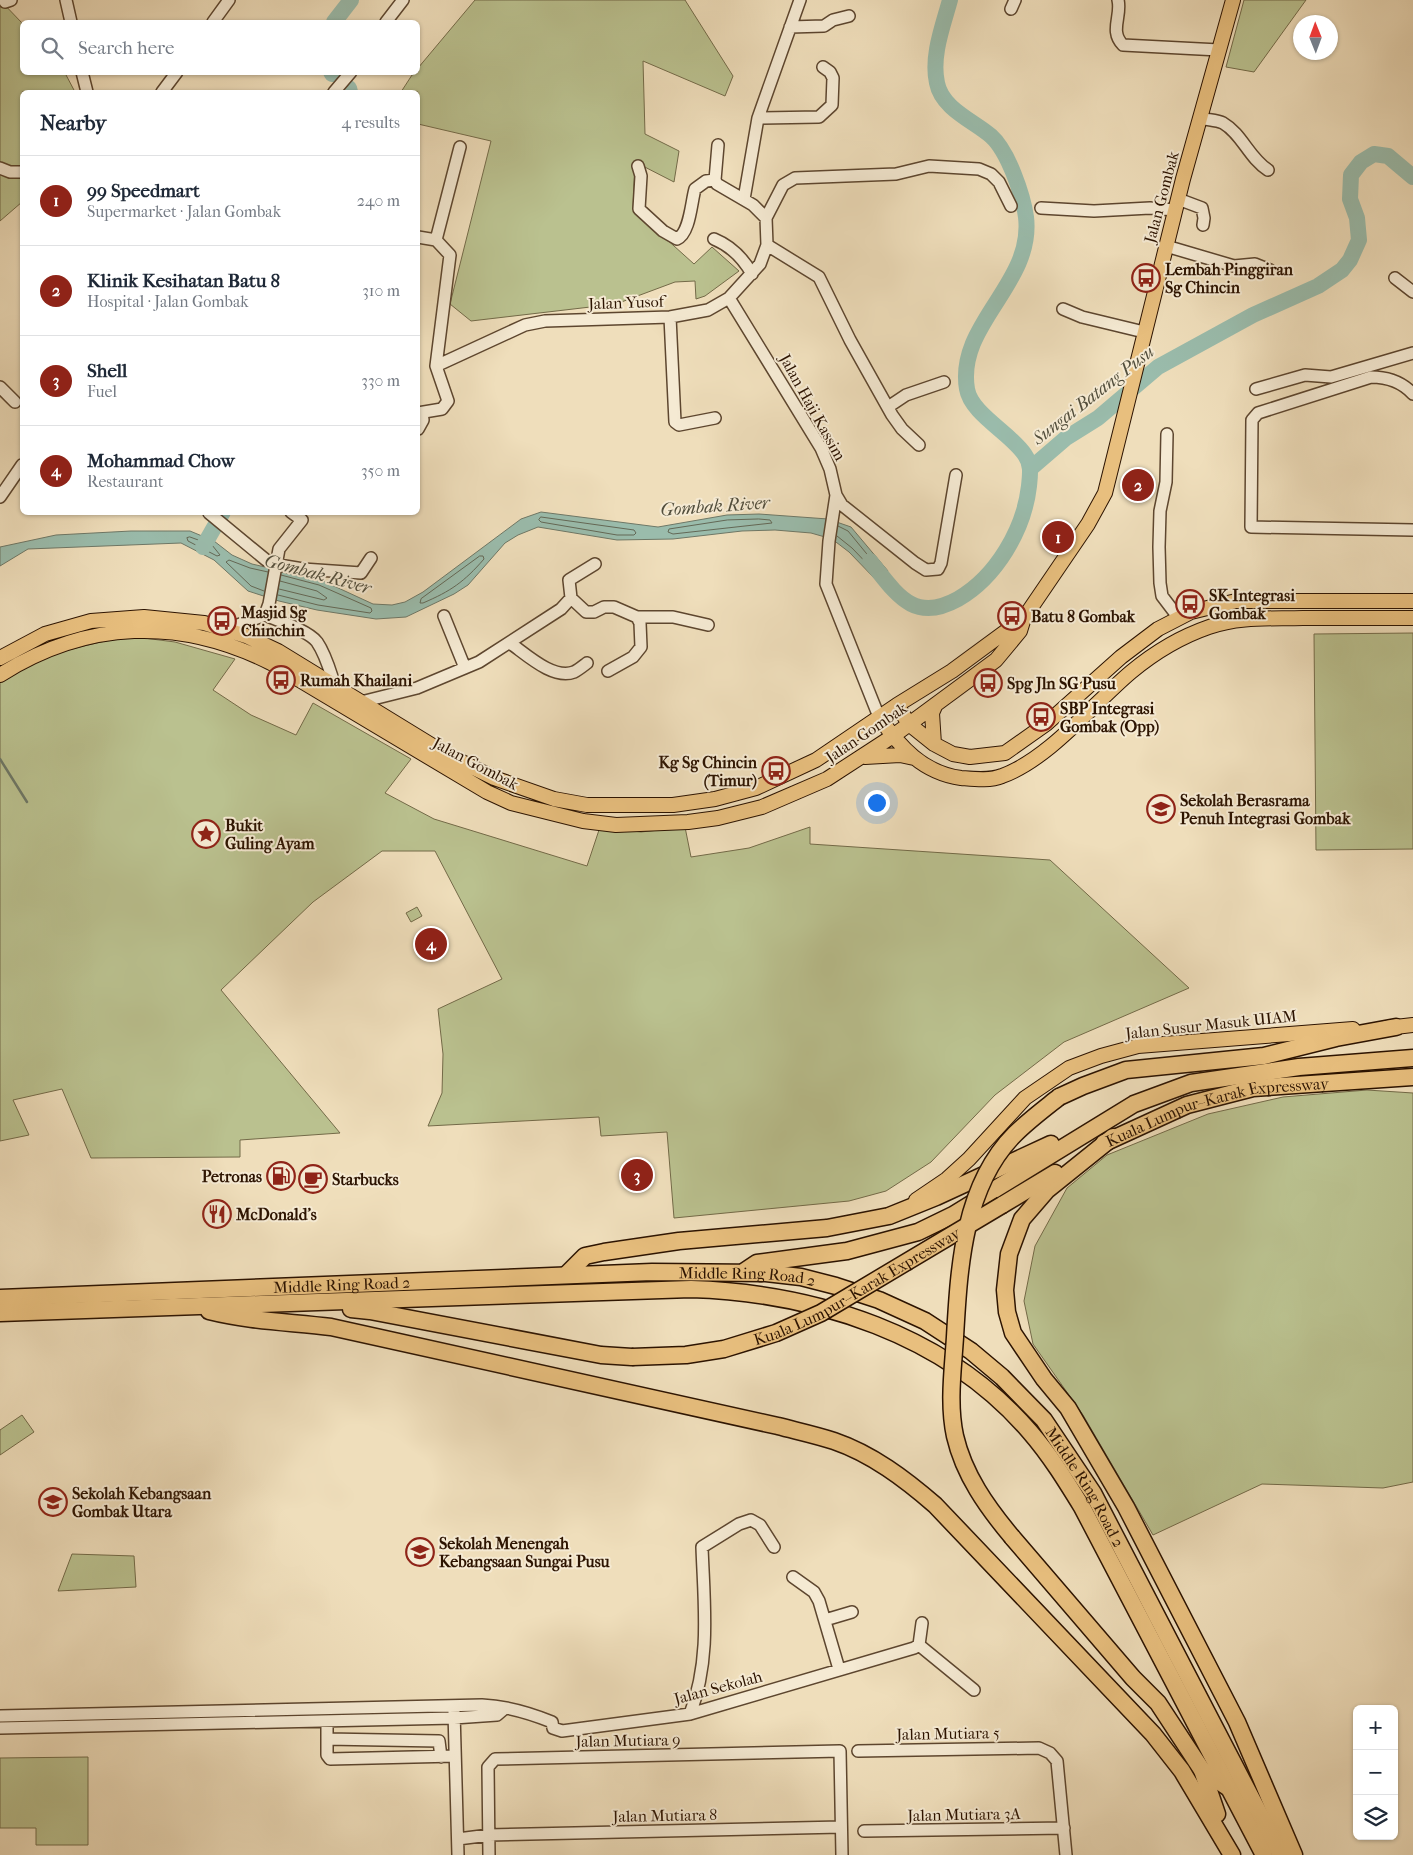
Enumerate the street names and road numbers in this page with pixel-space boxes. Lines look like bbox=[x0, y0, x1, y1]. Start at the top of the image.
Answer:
street label: Jalan Gombak bbox=[1140, 148, 1183, 247]
street label: Jalan Yusof bbox=[586, 292, 668, 313]
street label: Jalan Haji Kassim bbox=[774, 349, 850, 464]
street label: Jalan Gombak bbox=[820, 698, 911, 768]
street label: Jalan Gombak bbox=[428, 732, 522, 794]
street label: Jalan Susur Masuk UIAM bbox=[1122, 1006, 1298, 1043]
street label: Kuala Lumpur–Karak Expressway bbox=[1103, 1074, 1330, 1151]
street label: Kuala Lumpur–Karak Expressway bbox=[751, 1223, 964, 1349]
street label: Middle Ring Road 2 bbox=[679, 1263, 818, 1290]
street label: Middle Ring Road 2 bbox=[273, 1273, 411, 1297]
street label: Middle Ring Road 2 bbox=[1041, 1423, 1128, 1550]
street label: Jalan Sekolah bbox=[670, 1667, 764, 1709]
street label: Jalan Mutiara 5 bbox=[894, 1723, 1000, 1744]
street label: Jalan Mutiara 9 bbox=[573, 1730, 681, 1751]
street label: Jalan Mutiara 3A bbox=[905, 1804, 1022, 1825]
street label: Jalan Mutiara 8 bbox=[611, 1805, 717, 1826]

